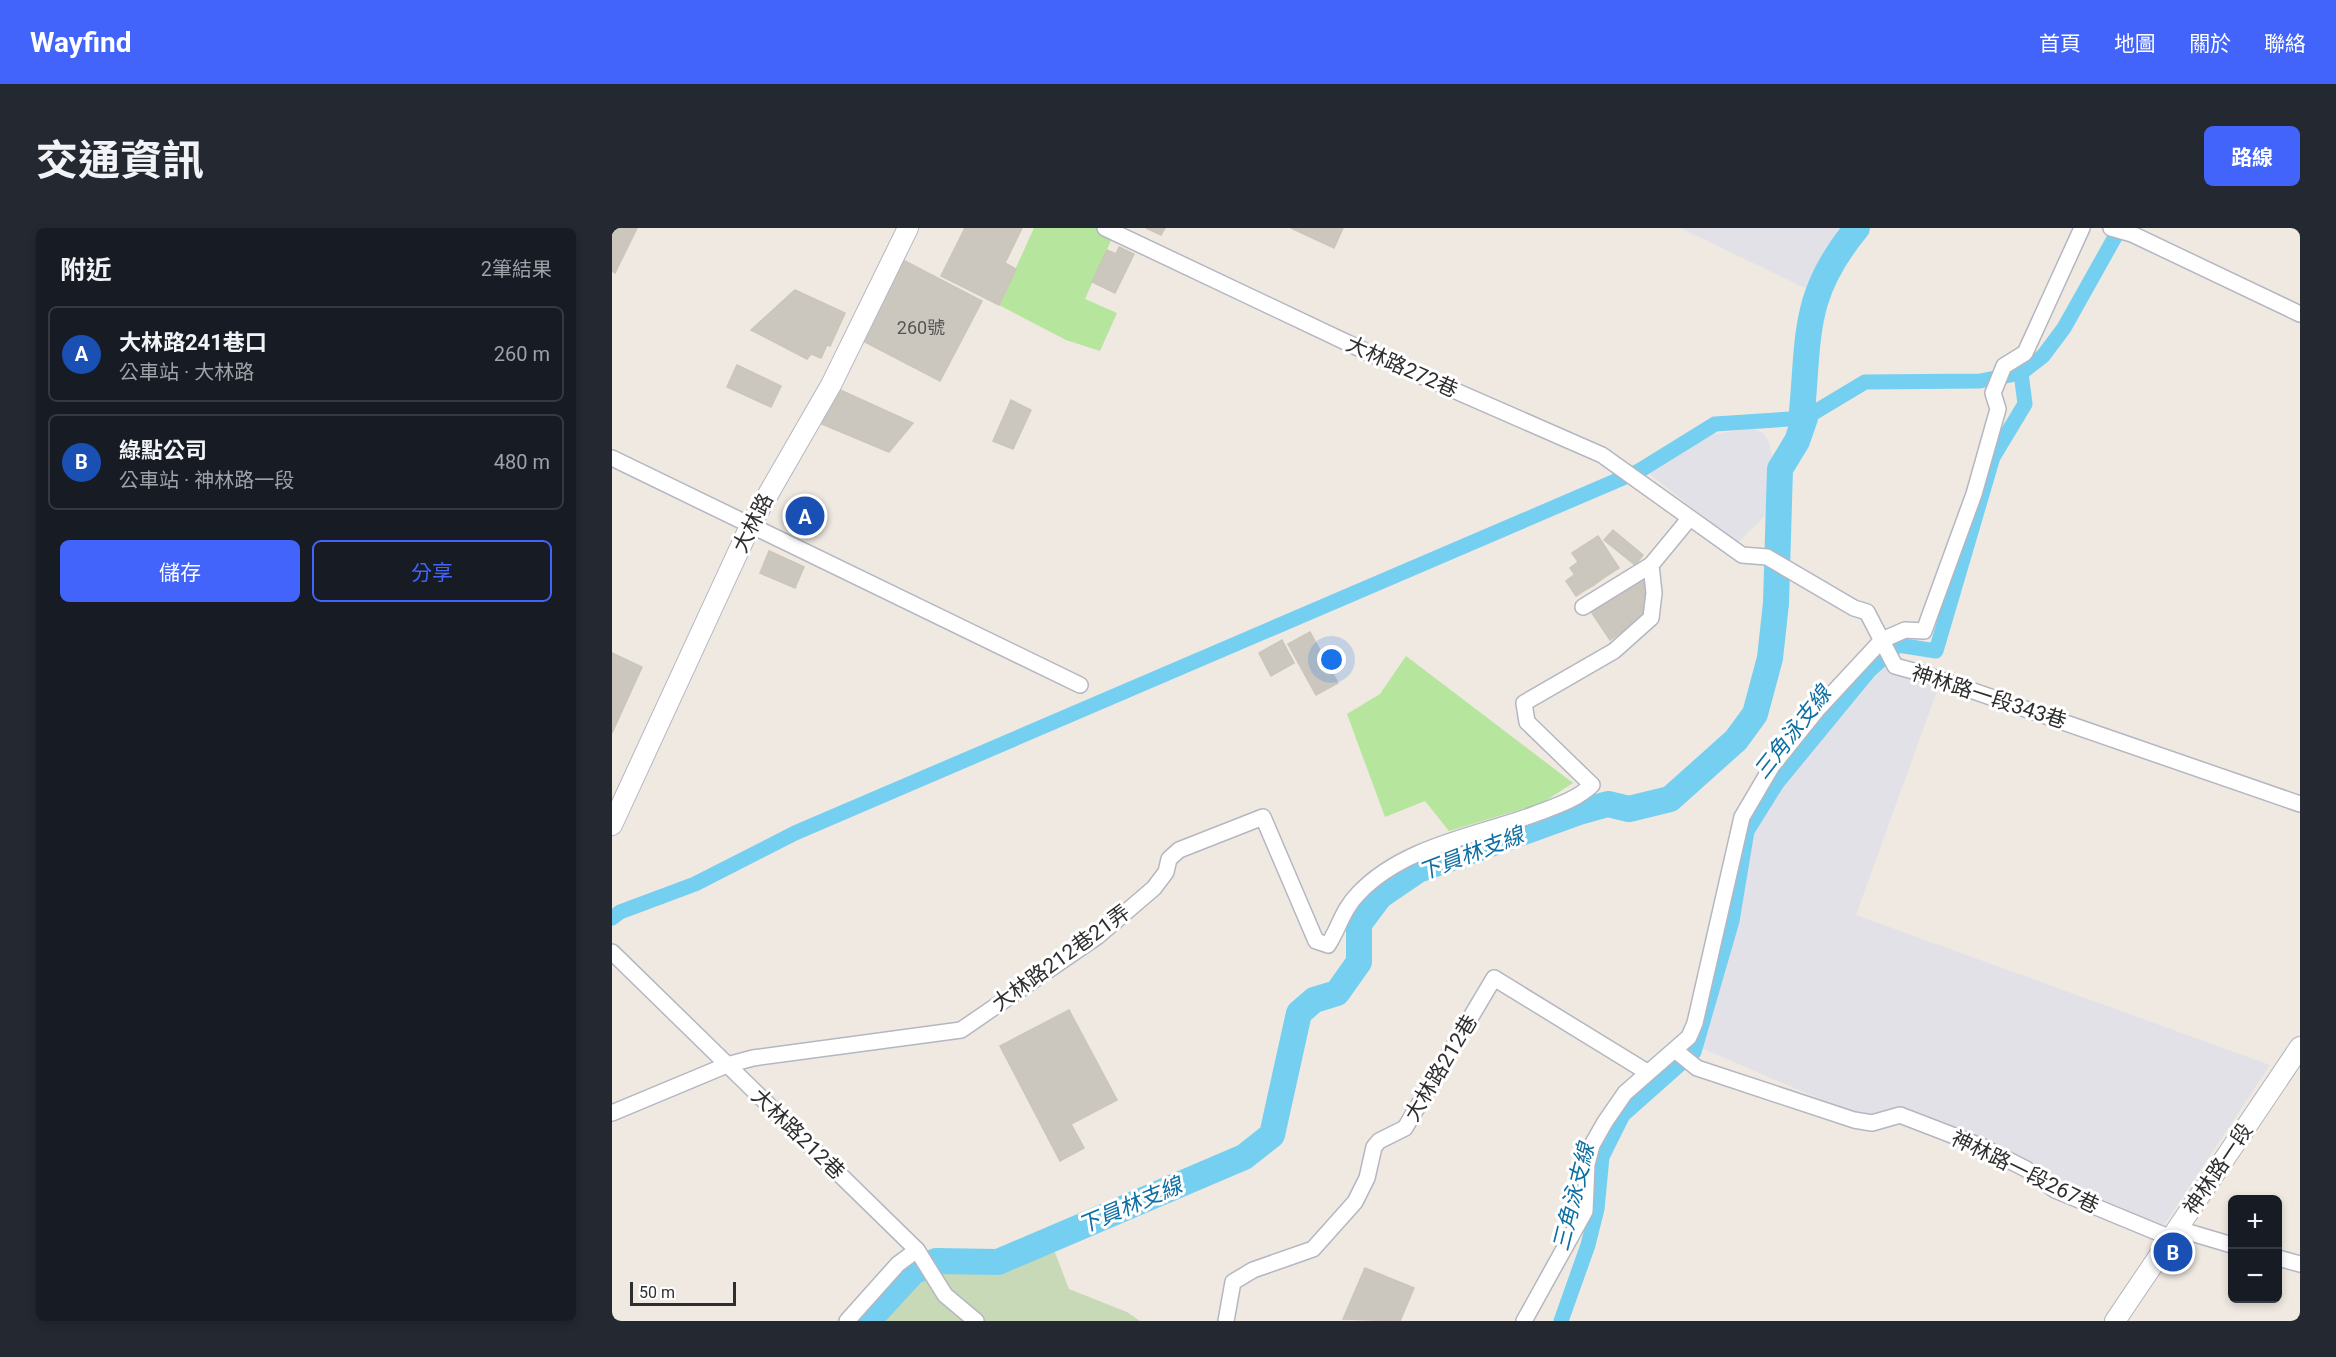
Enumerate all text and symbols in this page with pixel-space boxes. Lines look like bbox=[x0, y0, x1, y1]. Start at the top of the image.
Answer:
text: Wayfind bbox=[30, 26, 131, 59]
text: 首頁 bbox=[2039, 32, 2081, 56]
text: 地圖 bbox=[2114, 32, 2156, 56]
text: 關於 bbox=[2189, 32, 2231, 56]
text: 聯絡 bbox=[2264, 32, 2306, 56]
button: 路線 bbox=[2204, 126, 2300, 186]
text: 交通資訊 bbox=[36, 136, 204, 185]
text: 附近 bbox=[60, 255, 112, 285]
text: 2筆結果 bbox=[481, 257, 552, 281]
house number: 260號 bbox=[897, 317, 945, 338]
text: 大林路241巷口 bbox=[119, 330, 267, 355]
street label: 大林路272巷 bbox=[1343, 332, 1461, 402]
text: A bbox=[75, 342, 88, 366]
text: 260 m bbox=[494, 342, 550, 366]
text: 公車站 · 大林路 bbox=[119, 360, 254, 384]
text: 綠點公司 bbox=[119, 438, 207, 463]
text: B bbox=[75, 450, 88, 474]
text: 480 m bbox=[494, 450, 550, 474]
text: 公車站 · 神林路一段 bbox=[119, 468, 294, 492]
street label: 大林路 bbox=[728, 489, 778, 557]
pin: A bbox=[786, 494, 824, 538]
button: 儲存 bbox=[60, 540, 300, 602]
button: 分享 bbox=[312, 540, 552, 602]
your location bbox=[1317, 645, 1346, 674]
street label: 神林路一段343巷 bbox=[1909, 661, 2069, 733]
water label: 三角泳支線 bbox=[1749, 679, 1838, 783]
water label: 下員林支線 bbox=[1415, 821, 1530, 885]
street label: 大林路212巷21弄 bbox=[988, 900, 1134, 1016]
street label: 大林路212巷 bbox=[1400, 1011, 1482, 1125]
street label: 大林路212巷 bbox=[747, 1084, 849, 1184]
street label: 神林路一段 bbox=[2179, 1119, 2257, 1219]
street label: 神林路一段267巷 bbox=[1947, 1126, 2103, 1218]
water label: 三角泳支線 bbox=[1548, 1138, 1600, 1254]
water label: 下員林支線 bbox=[1075, 1171, 1188, 1238]
map controls bbox=[2228, 1195, 2282, 1303]
button: + bbox=[2228, 1195, 2282, 1249]
pin: B bbox=[2154, 1230, 2192, 1274]
button: − bbox=[2228, 1249, 2282, 1303]
scale bar bbox=[630, 1279, 736, 1306]
text: 50 m bbox=[639, 1283, 675, 1302]

